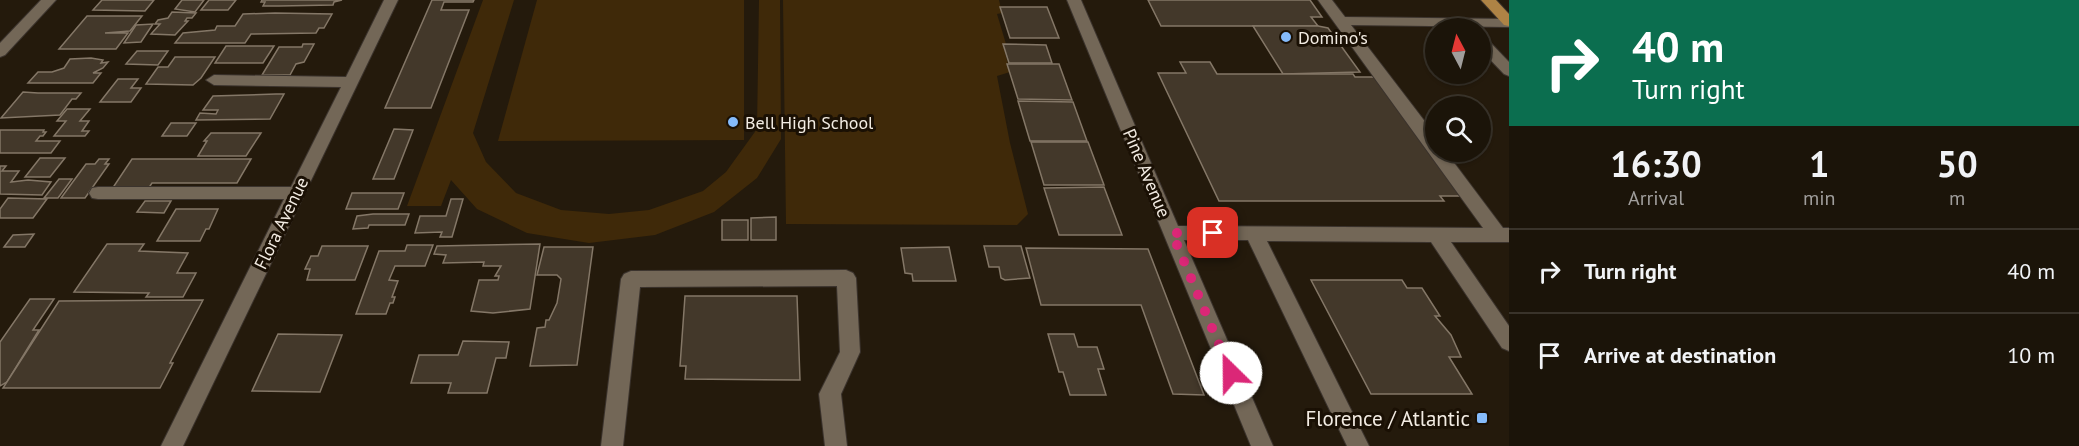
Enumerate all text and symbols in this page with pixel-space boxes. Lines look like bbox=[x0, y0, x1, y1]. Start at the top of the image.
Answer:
north arrow bbox=[1425, 18, 1491, 84]
map controls bbox=[1425, 18, 1491, 162]
text: 40 m bbox=[1632, 19, 1724, 74]
icon: right bbox=[1533, 24, 1611, 102]
place label: Domino's bbox=[1298, 26, 1368, 49]
marker: Domino's bbox=[1279, 30, 1293, 44]
text: Turn right bbox=[1632, 72, 1745, 106]
button: search bbox=[1425, 96, 1491, 162]
place label: Bell High School bbox=[745, 111, 874, 134]
marker: Bell High School bbox=[726, 115, 740, 129]
street label: Pine Avenue bbox=[1118, 125, 1176, 221]
text: 16:30 bbox=[1610, 140, 1702, 187]
text: 1 bbox=[1809, 140, 1829, 187]
text: 50 bbox=[1937, 140, 1978, 187]
street label: Flora Avenue bbox=[249, 173, 313, 273]
text: Arrival bbox=[1628, 185, 1684, 211]
text: min bbox=[1803, 185, 1836, 211]
text: m bbox=[1949, 185, 1965, 211]
pin bbox=[1187, 207, 1238, 258]
icon: arrive bbox=[1196, 216, 1229, 249]
icon: right bbox=[1533, 255, 1566, 288]
text: Turn right bbox=[1584, 257, 1676, 285]
text: 40 m bbox=[2007, 257, 2055, 285]
icon: arrive bbox=[1533, 339, 1566, 372]
position arrow bbox=[1199, 341, 1263, 405]
text: Arrive at destination bbox=[1584, 341, 1776, 369]
text: 10 m bbox=[2007, 341, 2055, 369]
place label: Florence / Atlantic bbox=[1305, 405, 1470, 432]
marker: Florence / Atlantic bbox=[1475, 411, 1489, 425]

